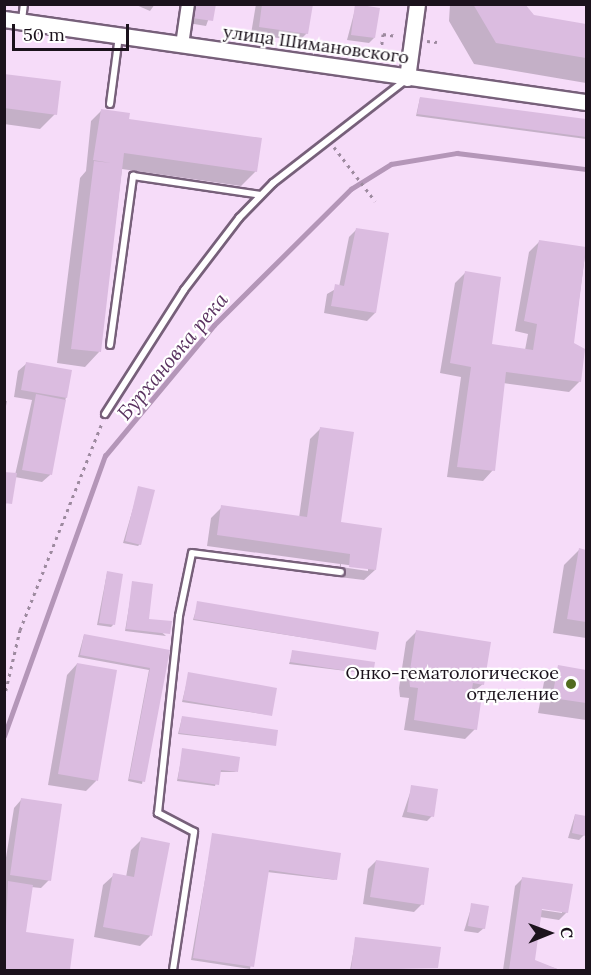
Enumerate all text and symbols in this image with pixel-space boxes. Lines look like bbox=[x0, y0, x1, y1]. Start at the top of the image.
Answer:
scale bar bbox=[15, 12, 132, 50]
street label: улица Шимановского bbox=[222, 21, 410, 69]
text: 50 m bbox=[23, 23, 65, 46]
water label: Бурхановка река bbox=[112, 288, 232, 424]
place label: Онко-гематологическое отделение bbox=[346, 663, 559, 706]
marker: Онко-гематологическое отделение bbox=[564, 677, 578, 691]
north arrow bbox=[519, 903, 579, 963]
text: С bbox=[557, 927, 577, 938]

